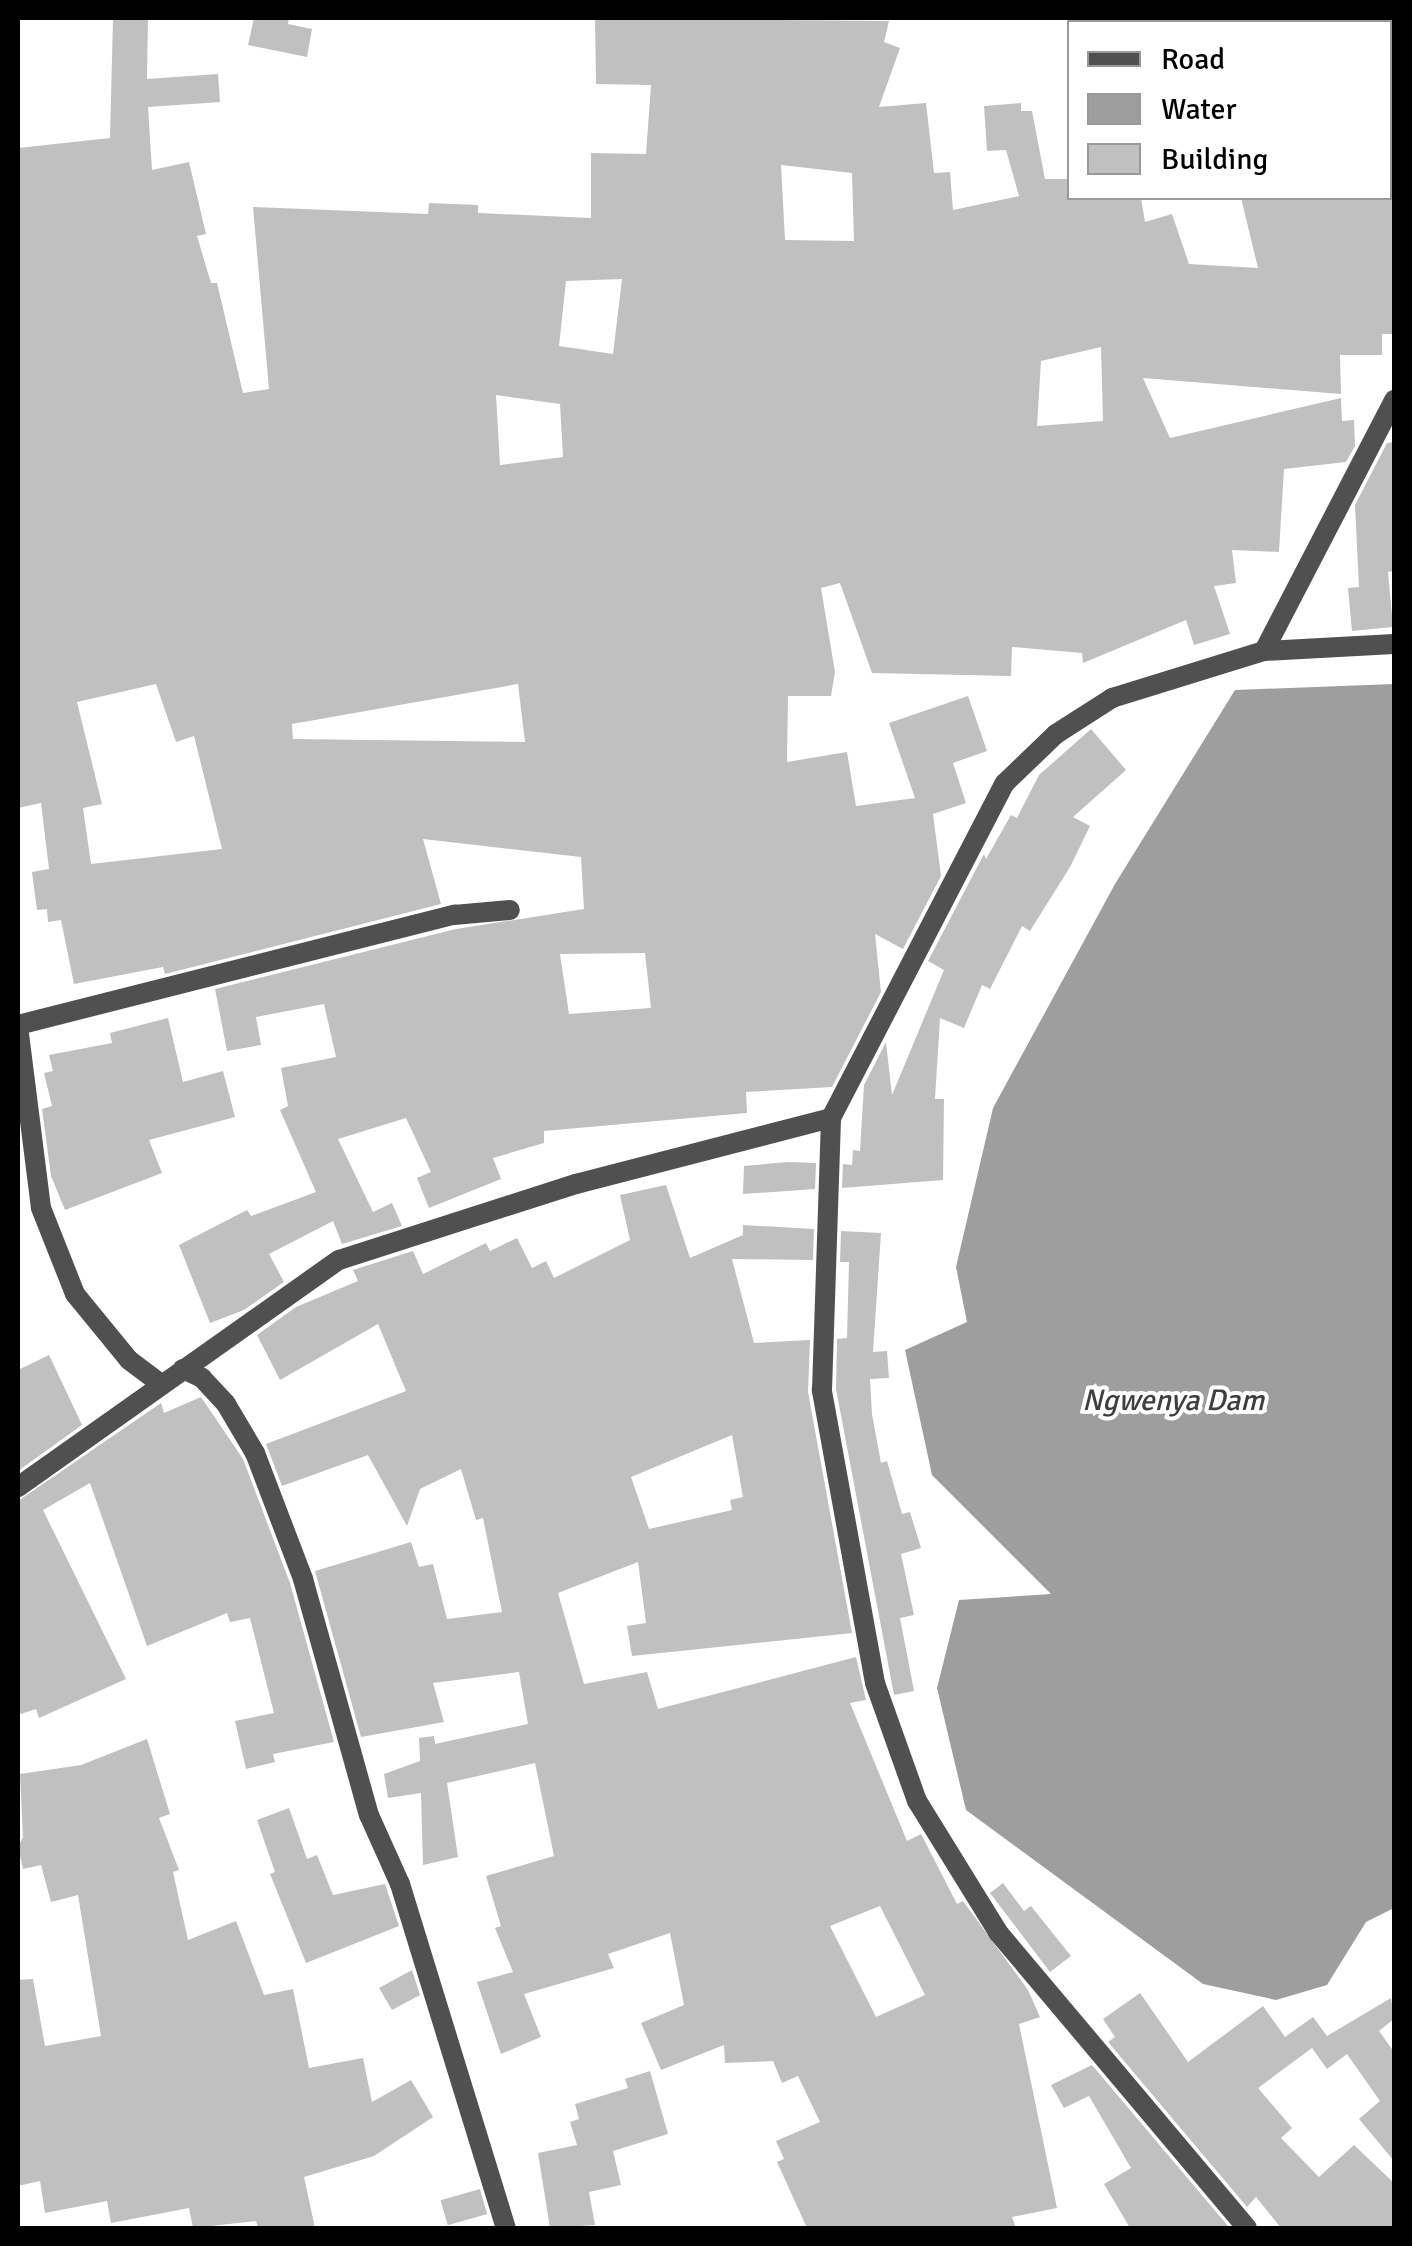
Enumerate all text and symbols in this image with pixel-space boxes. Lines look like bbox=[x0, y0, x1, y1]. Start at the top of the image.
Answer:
legend bbox=[1067, 20, 1392, 200]
text: Road bbox=[1161, 41, 1225, 78]
text: Water bbox=[1161, 91, 1237, 128]
text: Building bbox=[1161, 141, 1268, 178]
water label: Ngwenya Dam bbox=[1082, 1383, 1264, 1419]

